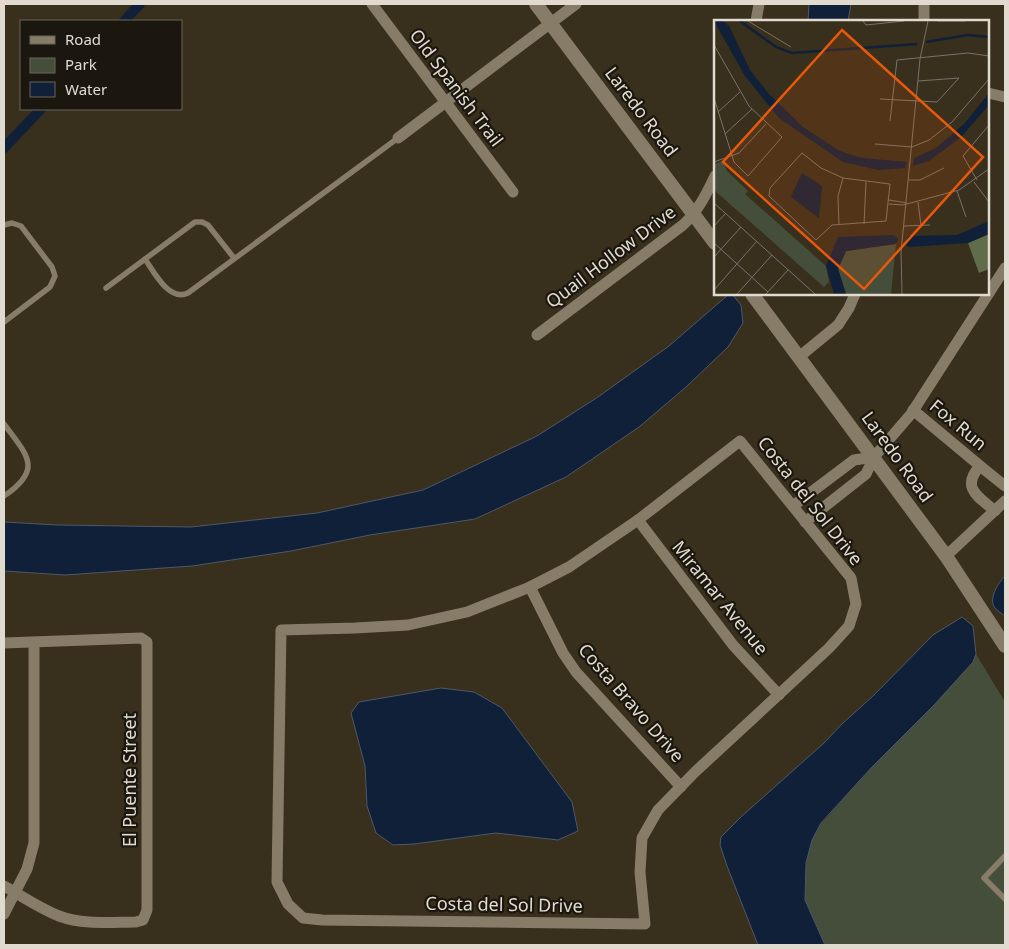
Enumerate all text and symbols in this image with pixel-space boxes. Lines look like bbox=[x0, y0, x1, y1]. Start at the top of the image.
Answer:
legend bbox=[20, 20, 182, 110]
inset map bbox=[714, 20, 989, 295]
street label: Old Spanish Trail bbox=[405, 24, 509, 151]
text: Road bbox=[65, 29, 101, 49]
text: Park bbox=[65, 54, 97, 74]
street label: Laredo Road bbox=[600, 62, 683, 161]
text: Water bbox=[65, 79, 107, 99]
street label: Quail Hollow Drive bbox=[541, 199, 680, 313]
street label: Fox Run bbox=[925, 393, 992, 455]
street label: Laredo Road bbox=[857, 406, 939, 507]
street label: Costa del Sol Drive bbox=[753, 431, 869, 570]
street label: Miramar Avenue bbox=[667, 535, 774, 659]
street label: Costa Bravo Drive bbox=[573, 638, 690, 767]
street label: El Puente Street bbox=[117, 712, 141, 847]
street label: Costa del Sol Drive bbox=[425, 891, 583, 917]

